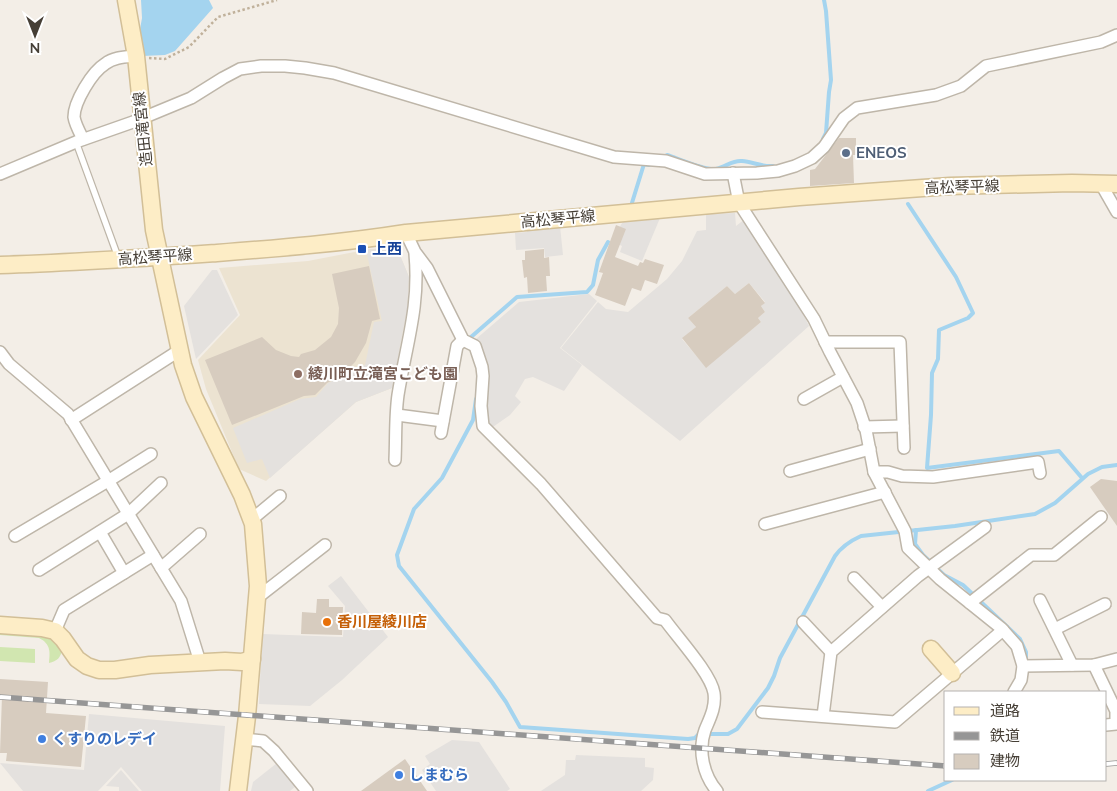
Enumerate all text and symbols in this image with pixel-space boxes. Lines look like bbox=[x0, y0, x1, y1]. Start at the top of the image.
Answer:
north arrow bbox=[10, 10, 60, 60]
text: N bbox=[30, 39, 40, 57]
street label: 造田滝宮線 bbox=[129, 91, 156, 167]
place label: ENEOS bbox=[856, 143, 907, 162]
marker: ENEOS bbox=[840, 147, 852, 159]
street label: 高松琴平線 bbox=[924, 176, 1000, 197]
street label: 高松琴平線 bbox=[520, 206, 596, 231]
place label: 上西 bbox=[372, 239, 402, 258]
marker: 上西 bbox=[356, 243, 368, 255]
street label: 高松琴平線 bbox=[117, 244, 193, 269]
place label: 綾川町立滝宮こども園 bbox=[308, 364, 458, 383]
marker: 綾川町立滝宮こども園 bbox=[292, 368, 304, 380]
place label: 香川屋綾川店 bbox=[337, 612, 427, 631]
marker: 香川屋綾川店 bbox=[321, 616, 333, 628]
legend bbox=[944, 691, 1107, 781]
text: 道路 bbox=[990, 701, 1020, 720]
text: 鉄道 bbox=[990, 726, 1020, 745]
place label: くすりのレデイ bbox=[52, 729, 157, 748]
marker: くすりのレデイ bbox=[36, 733, 48, 745]
text: 建物 bbox=[990, 751, 1020, 770]
place label: しまむら bbox=[409, 765, 469, 784]
marker: しまむら bbox=[393, 769, 405, 781]

